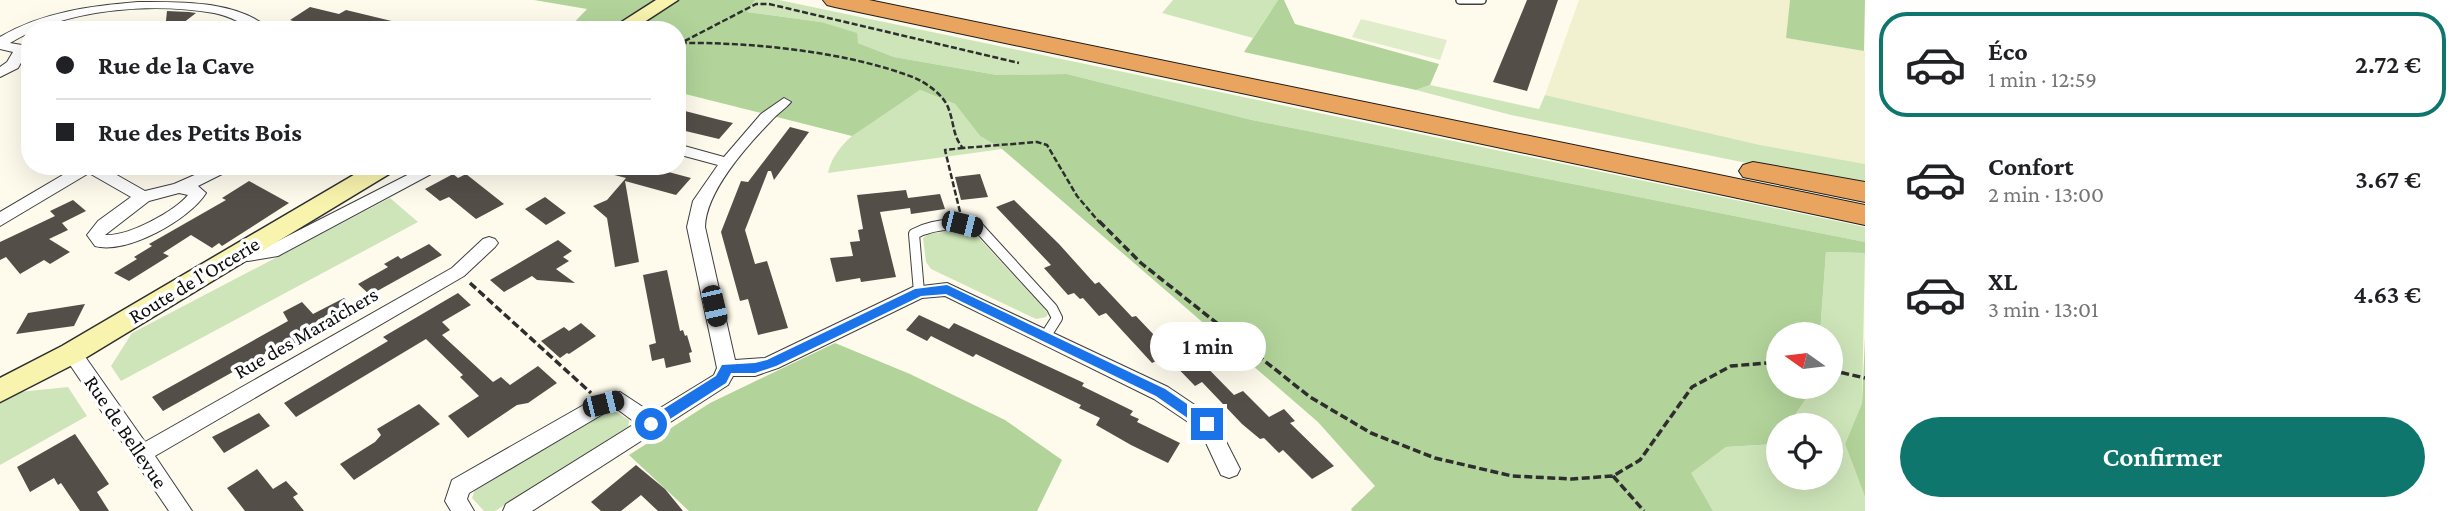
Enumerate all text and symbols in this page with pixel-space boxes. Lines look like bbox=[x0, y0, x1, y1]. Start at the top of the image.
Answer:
icon: car bbox=[1904, 33, 1967, 96]
text: Éco bbox=[1988, 37, 2028, 66]
text: 2.72 € bbox=[2355, 50, 2421, 79]
text: Rue de la Cave bbox=[98, 51, 254, 80]
text: 1 min · 12:59 bbox=[1988, 66, 2097, 92]
text: Rue des Petits Bois bbox=[98, 118, 302, 147]
icon: car bbox=[1904, 148, 1967, 211]
text: Confort bbox=[1988, 152, 2074, 181]
text: 3.67 € bbox=[2355, 165, 2421, 194]
text: 2 min · 13:00 bbox=[1988, 181, 2104, 207]
car bbox=[940, 209, 985, 239]
street label: Route de l'Orcerie bbox=[124, 231, 264, 329]
icon: car bbox=[1904, 263, 1967, 326]
text: XL bbox=[1988, 267, 2017, 296]
text: 4.63 € bbox=[2353, 280, 2421, 309]
street label: Rue des Maraîchers bbox=[230, 282, 382, 384]
car bbox=[700, 283, 729, 329]
text: 3 min · 13:01 bbox=[1988, 296, 2099, 322]
callout: 1 min bbox=[1149, 322, 1265, 372]
north arrow bbox=[1766, 322, 1843, 399]
map controls bbox=[1766, 322, 1843, 490]
text: 1 min bbox=[1182, 333, 1234, 359]
street label: Rue de Bellevue bbox=[79, 371, 173, 493]
car bbox=[581, 389, 626, 419]
route start bbox=[635, 408, 667, 440]
route end bbox=[1191, 408, 1223, 440]
button: locate bbox=[1766, 413, 1843, 490]
button: Confirmer bbox=[1900, 417, 2425, 497]

